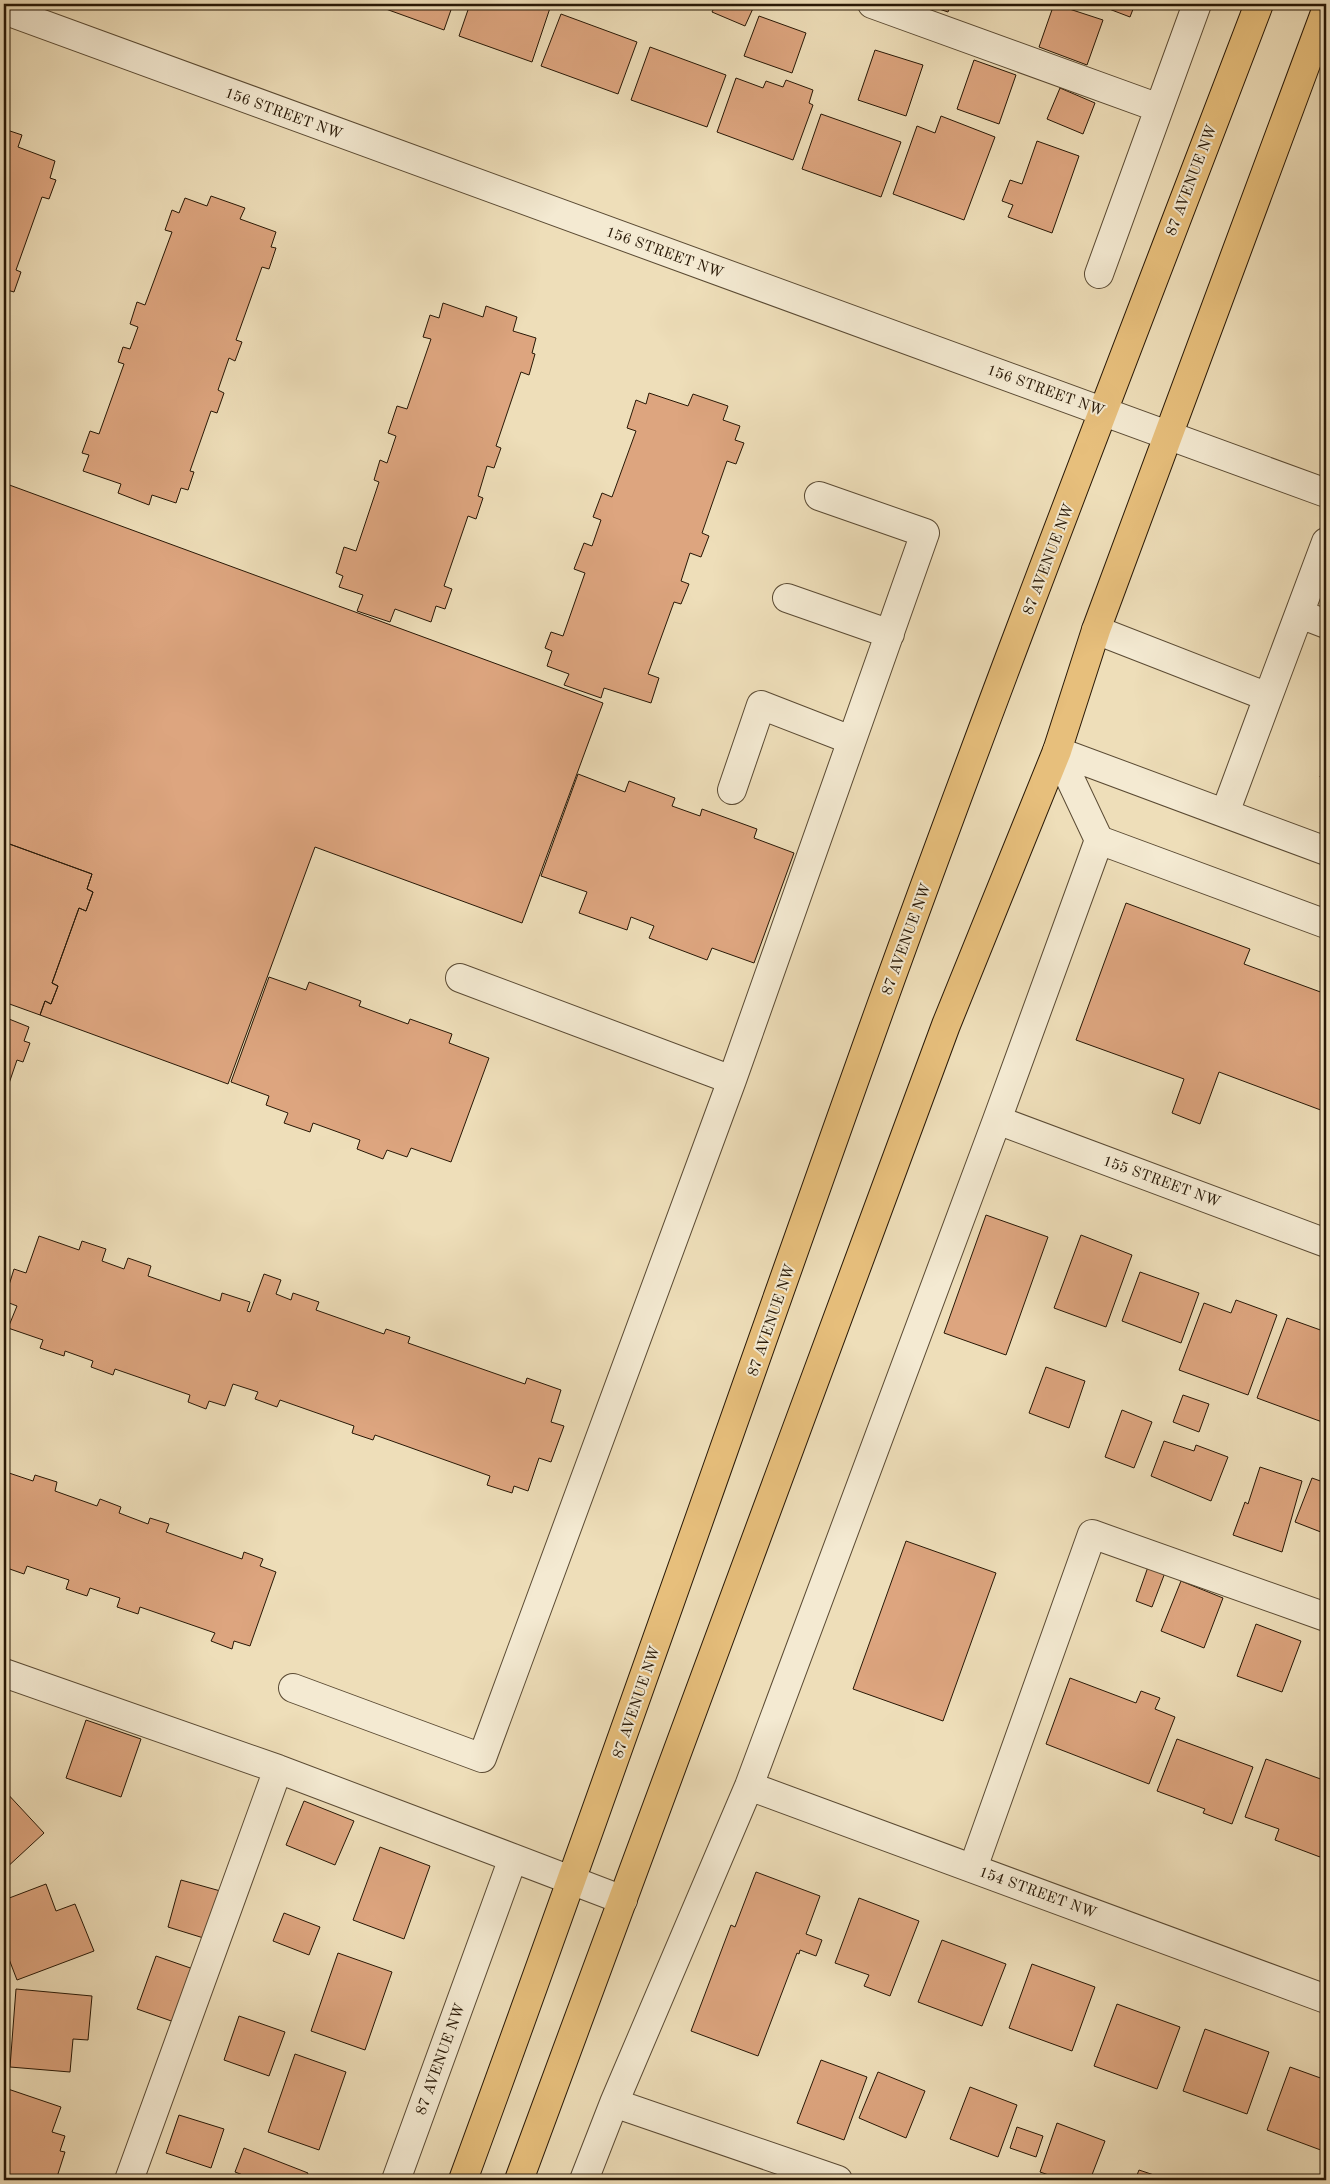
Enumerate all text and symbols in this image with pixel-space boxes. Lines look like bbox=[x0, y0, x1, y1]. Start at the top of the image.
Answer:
street label: 156 STREET NW bbox=[223, 86, 344, 143]
street label: 87 AVENUE NW bbox=[1164, 123, 1221, 238]
street label: 156 STREET NW bbox=[604, 225, 725, 282]
street label: 156 STREET NW bbox=[985, 363, 1106, 420]
street label: 87 AVENUE NW bbox=[1021, 502, 1078, 617]
street label: 87 AVENUE NW bbox=[880, 882, 935, 997]
street label: 155 STREET NW bbox=[1101, 1154, 1222, 1211]
street label: 87 AVENUE NW bbox=[746, 1262, 799, 1379]
street label: 87 AVENUE NW bbox=[611, 1644, 664, 1761]
street label: 154 STREET NW bbox=[977, 1865, 1098, 1922]
street label: 87 AVENUE NW bbox=[414, 2002, 469, 2117]

